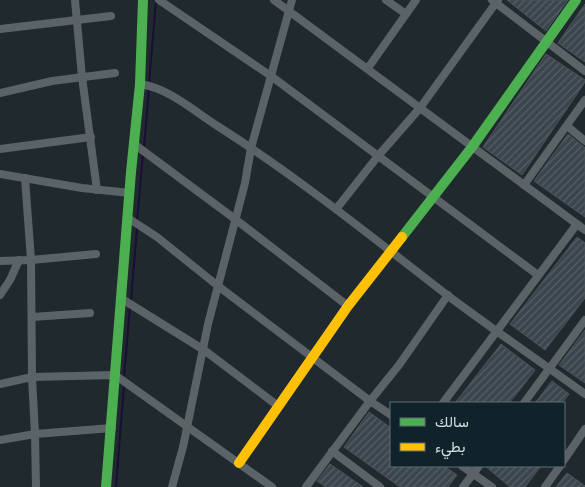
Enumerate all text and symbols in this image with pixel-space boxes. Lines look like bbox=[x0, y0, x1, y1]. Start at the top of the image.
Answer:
legend bbox=[390, 402, 565, 467]
text: سالك bbox=[435, 413, 469, 431]
text: بطيء bbox=[435, 438, 465, 460]

